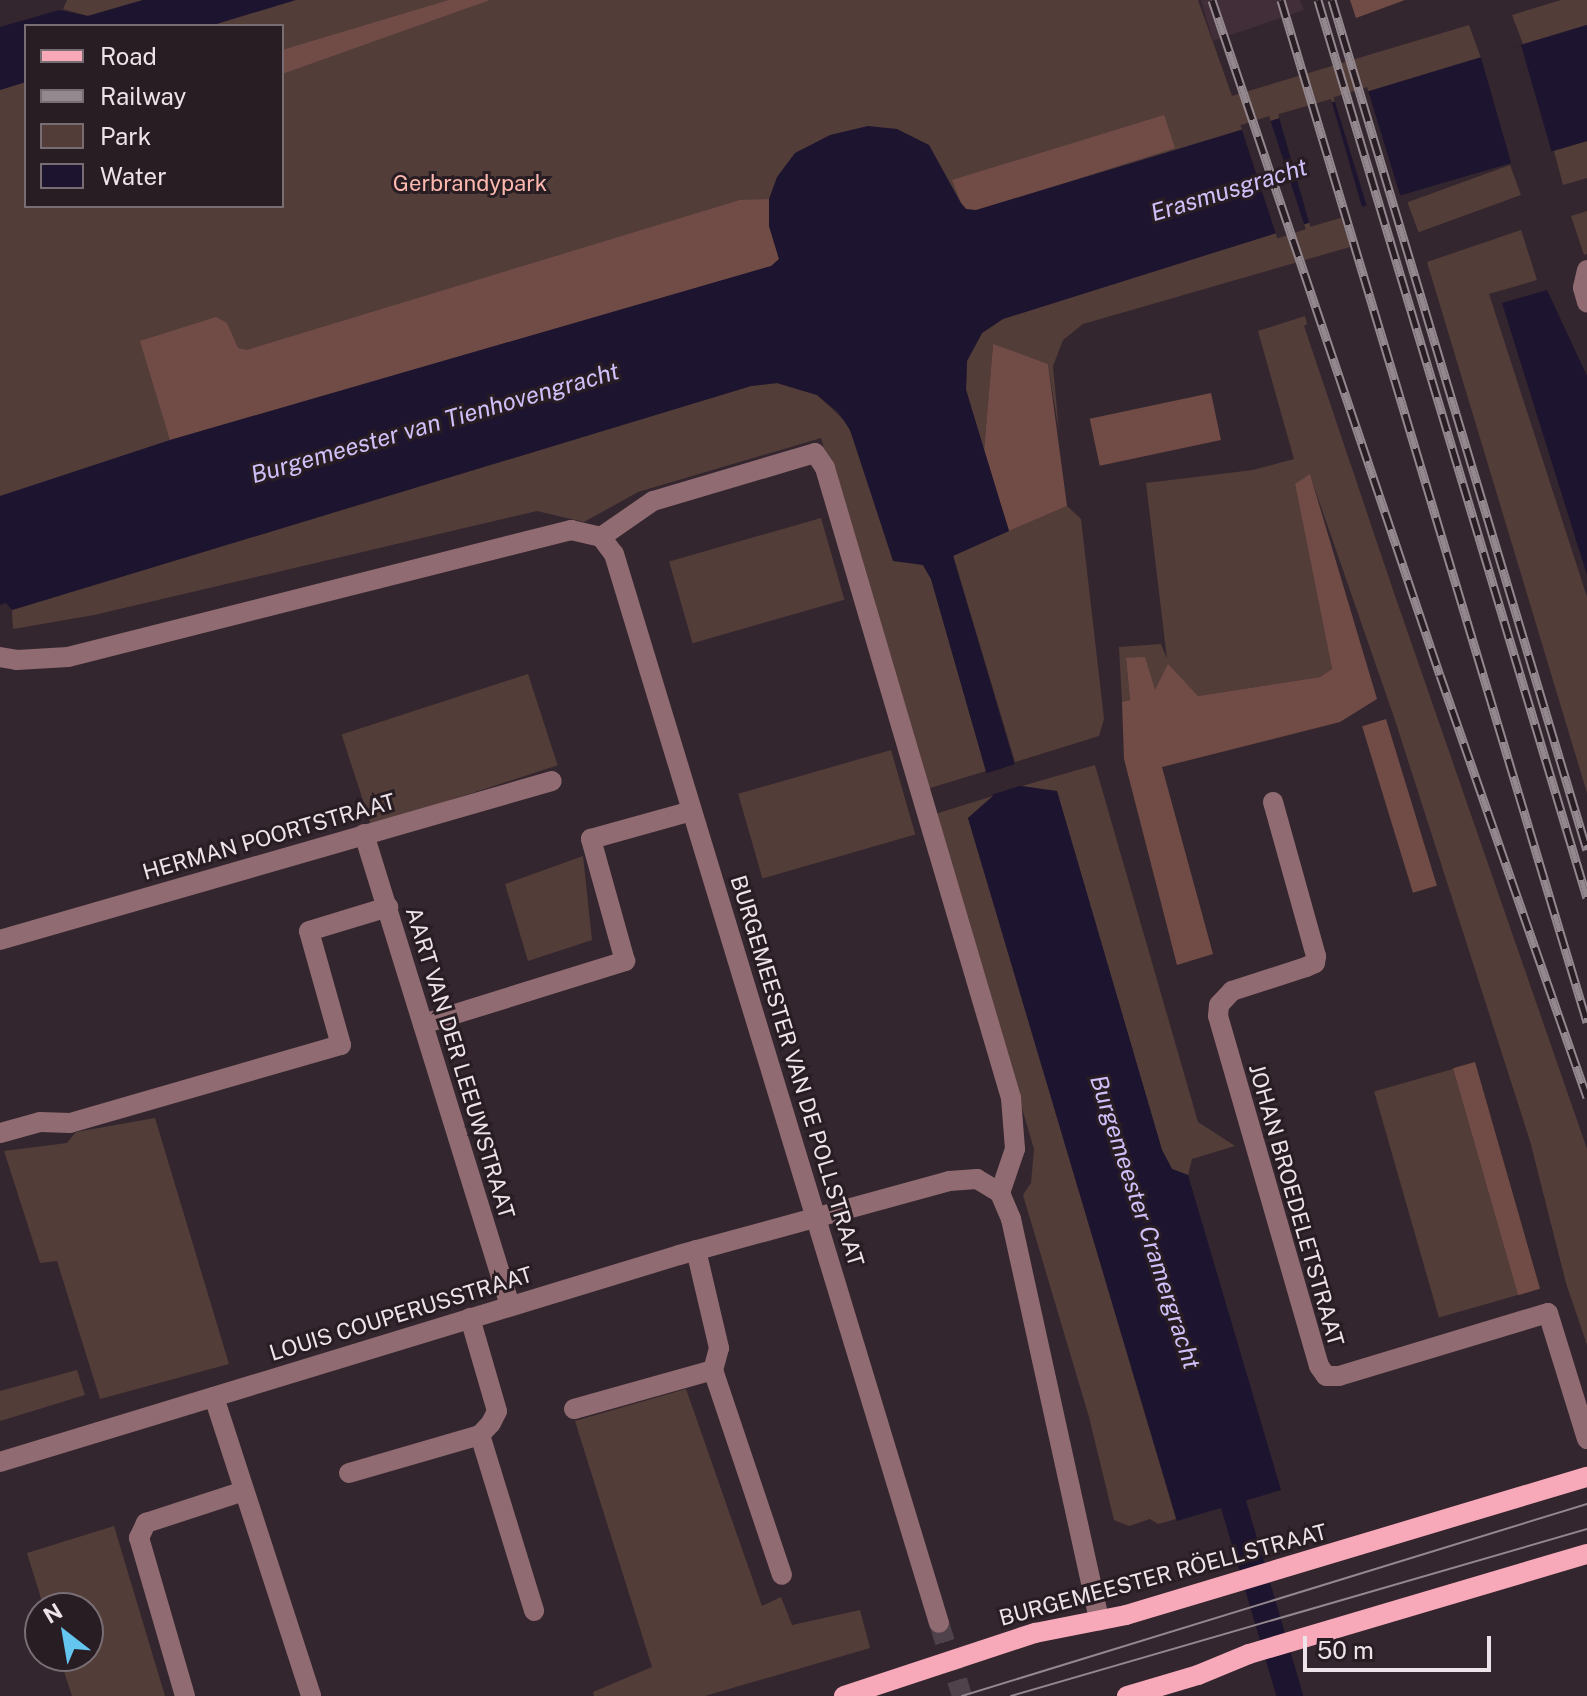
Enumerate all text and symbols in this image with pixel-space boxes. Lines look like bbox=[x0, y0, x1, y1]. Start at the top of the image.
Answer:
legend bbox=[24, 24, 284, 208]
text: Road bbox=[100, 42, 157, 70]
text: Railway bbox=[100, 82, 186, 110]
text: Park bbox=[100, 122, 151, 150]
water label: Erasmusgracht bbox=[1147, 153, 1311, 227]
text: Water bbox=[100, 162, 167, 190]
park label: Gerbrandypark bbox=[393, 171, 547, 197]
water label: Burgemeester van Tienhovengracht bbox=[247, 357, 623, 489]
street label: HERMAN POORTSTRAAT bbox=[140, 788, 398, 886]
street label: BURGEMEESTER VAN DE POLLSTRAAT bbox=[725, 872, 869, 1270]
street label: AART VAN DER LEEUWSTRAAT bbox=[400, 904, 520, 1222]
street label: JOHAN BROEDELETSTRAAT bbox=[1243, 1061, 1349, 1349]
water label: Burgemeester Cramergracht bbox=[1084, 1071, 1206, 1373]
street label: LOUIS COUPERUSSTRAAT bbox=[266, 1261, 536, 1367]
street label: BURGEMEESTER RÖELLSTRAAT bbox=[996, 1518, 1330, 1632]
north arrow bbox=[24, 1592, 104, 1672]
text: N bbox=[39, 1598, 67, 1629]
scale bar bbox=[1307, 1620, 1495, 1670]
text: 50 m bbox=[1317, 1636, 1374, 1664]

